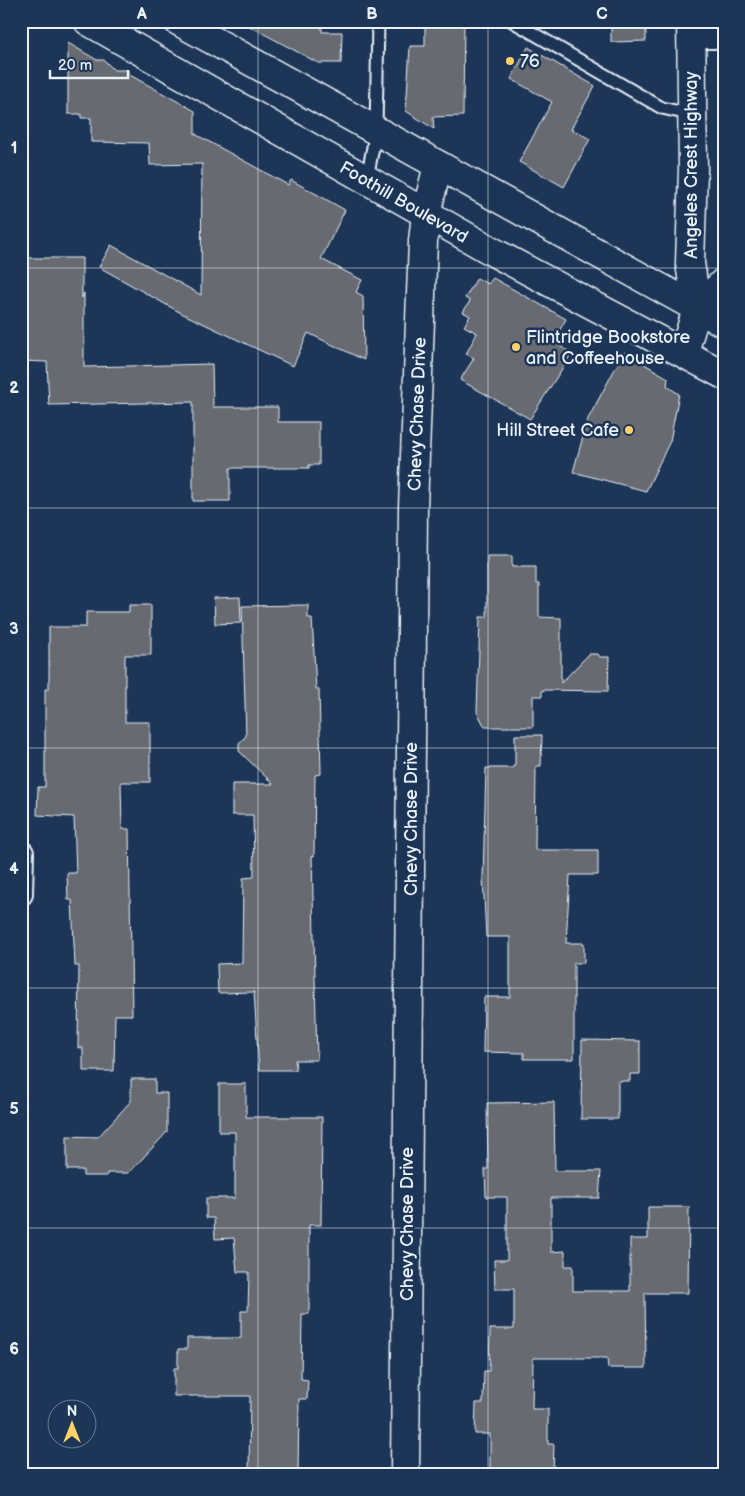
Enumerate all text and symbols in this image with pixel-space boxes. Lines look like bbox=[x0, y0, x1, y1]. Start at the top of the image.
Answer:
text: A bbox=[136, 5, 147, 24]
text: B bbox=[366, 5, 378, 24]
text: C bbox=[596, 5, 608, 24]
scale bar bbox=[50, 48, 128, 80]
place label: 76 bbox=[520, 51, 540, 72]
marker: 76 bbox=[504, 55, 516, 67]
text: 20 m bbox=[58, 56, 92, 75]
street label: Angeles Crest Highway bbox=[681, 70, 702, 259]
text: 1 bbox=[11, 139, 17, 158]
street label: Foothill Boulevard bbox=[336, 157, 472, 248]
place label: Flintridge Bookstore and Coffeehouse bbox=[526, 327, 690, 369]
street label: Chevy Chase Drive bbox=[404, 336, 431, 491]
marker: Flintridge Bookstore and Coffeehouse bbox=[510, 341, 522, 353]
text: 2 bbox=[9, 379, 19, 398]
place label: Hill Street Cafe bbox=[496, 420, 619, 441]
marker: Hill Street Cafe bbox=[623, 424, 635, 436]
text: 3 bbox=[9, 620, 19, 639]
street label: Chevy Chase Drive bbox=[401, 742, 422, 896]
text: 4 bbox=[9, 860, 19, 879]
text: 5 bbox=[9, 1100, 19, 1119]
street label: Chevy Chase Drive bbox=[397, 1147, 418, 1301]
text: 6 bbox=[9, 1340, 19, 1359]
north arrow bbox=[48, 1398, 98, 1448]
text: N bbox=[67, 1403, 77, 1420]

